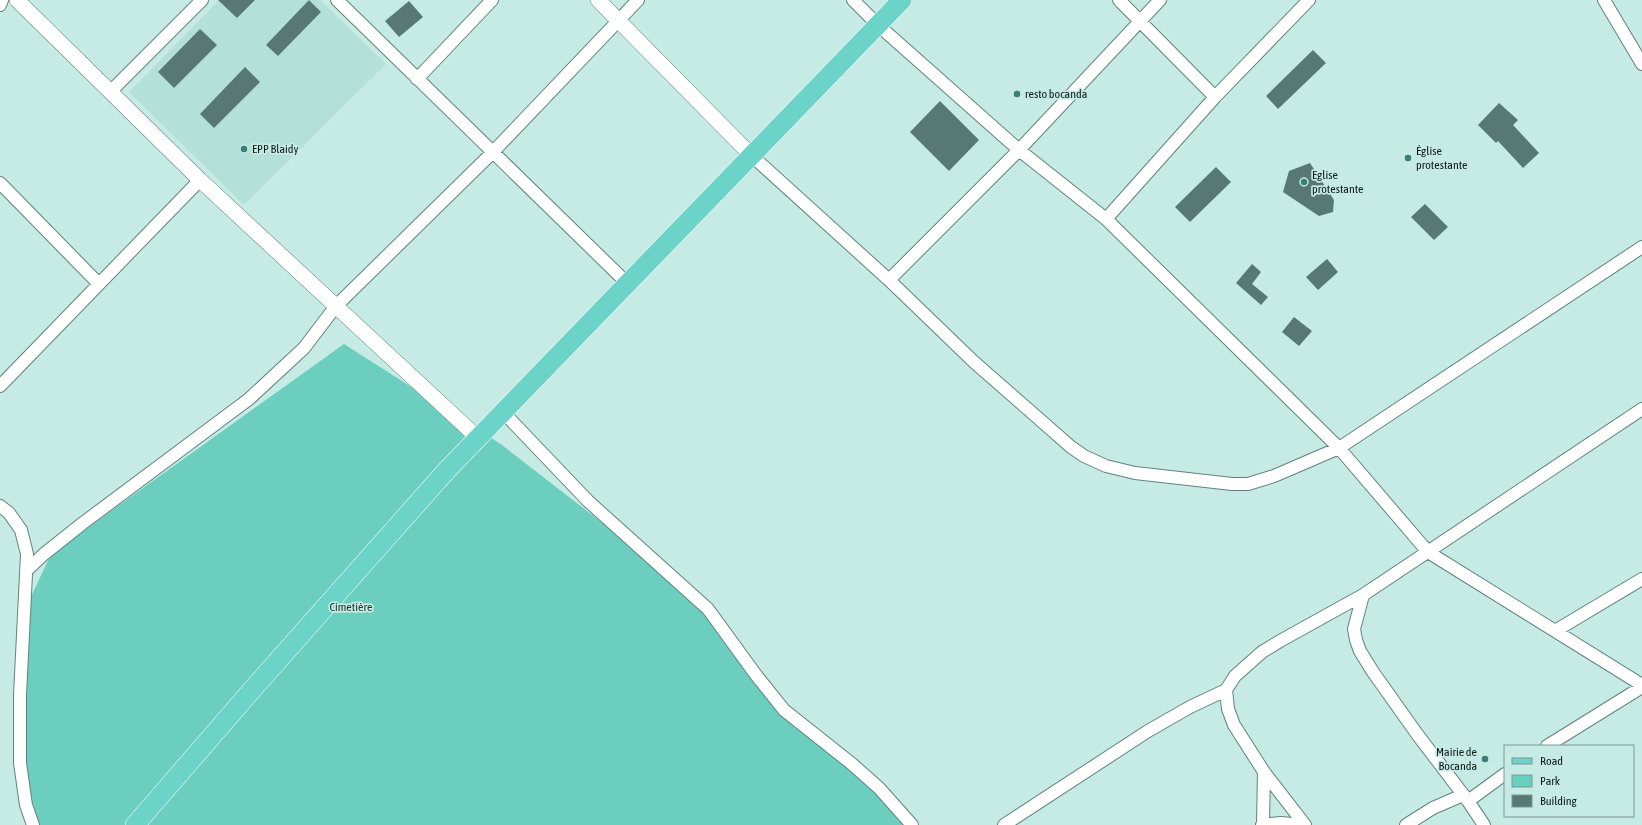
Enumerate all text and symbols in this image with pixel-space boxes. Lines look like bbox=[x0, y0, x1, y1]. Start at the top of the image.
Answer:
place label: resto bocanda bbox=[1025, 87, 1087, 101]
marker: resto bocanda bbox=[1012, 89, 1022, 99]
place label: EPP Blaidy bbox=[252, 142, 298, 156]
marker: EPP Blaidy bbox=[239, 144, 249, 154]
place label: Église protestante bbox=[1416, 144, 1468, 172]
marker: Église protestante bbox=[1403, 153, 1413, 163]
place label: Eglise protestante bbox=[1312, 168, 1364, 196]
marker: Eglise protestante bbox=[1299, 177, 1309, 187]
park label: Cimetière bbox=[330, 600, 372, 614]
place label: Mairie de Bocanda bbox=[1436, 745, 1477, 773]
legend bbox=[1504, 745, 1634, 817]
marker: Mairie de Bocanda bbox=[1480, 754, 1490, 764]
text: Road bbox=[1540, 754, 1563, 768]
text: Park bbox=[1540, 774, 1561, 788]
text: Building bbox=[1540, 794, 1578, 808]

